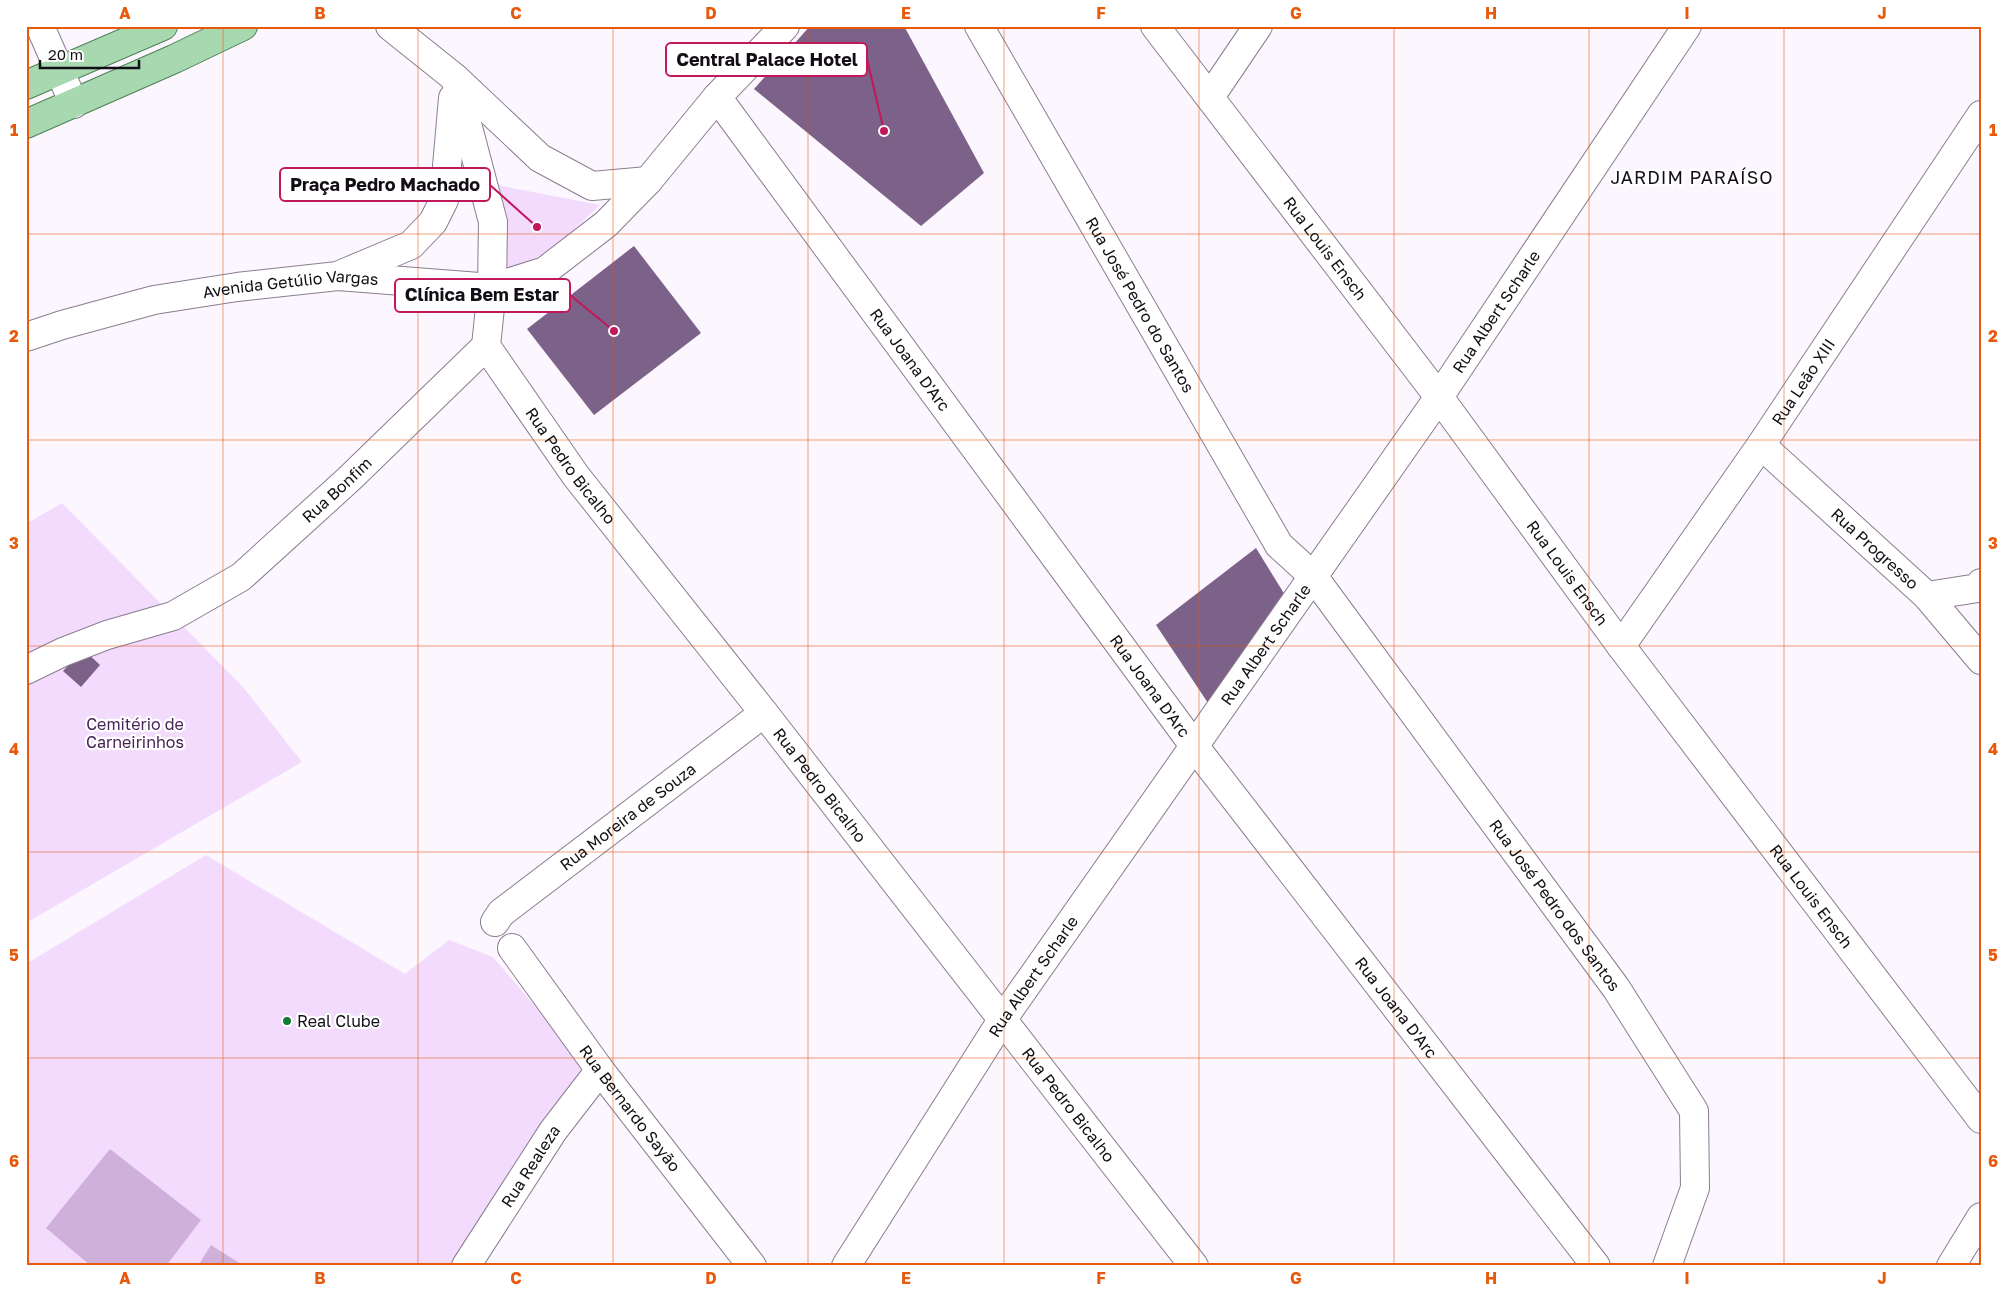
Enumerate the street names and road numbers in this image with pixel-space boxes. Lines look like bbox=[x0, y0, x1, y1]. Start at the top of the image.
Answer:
street label: Rua Louis Ensch bbox=[1279, 193, 1371, 304]
street label: Rua José Pedro do Santos bbox=[1082, 213, 1199, 396]
street label: Rua Albert Scharle bbox=[1448, 246, 1544, 377]
street label: Avenida Getúlio Vargas bbox=[201, 266, 379, 302]
street label: Rua Joana D'Arc bbox=[866, 304, 955, 415]
street label: Rua Leão XIII bbox=[1767, 335, 1839, 429]
street label: Rua Pedro Bicalho bbox=[522, 403, 620, 528]
street label: Rua Bonfim bbox=[298, 453, 376, 527]
street label: Rua Progresso bbox=[1827, 504, 1923, 593]
street label: Rua Louis Ensch bbox=[1523, 516, 1612, 629]
street label: Rua Albert Scharle bbox=[1216, 580, 1315, 709]
street label: Rua Joana D'Arc bbox=[1106, 631, 1195, 742]
street label: Rua Pedro Bicalho bbox=[769, 724, 871, 846]
street label: Rua Moreira de Souza bbox=[556, 759, 700, 875]
street label: Rua José Pedro dos Santos bbox=[1485, 815, 1625, 995]
street label: Rua Louis Ensch bbox=[1766, 840, 1857, 952]
street label: Rua Albert Scharle bbox=[984, 912, 1082, 1041]
street label: Rua Joana D'Arc bbox=[1351, 953, 1442, 1062]
street label: Rua Bernardo Sayão bbox=[575, 1041, 685, 1175]
street label: Rua Pedro Bicalho bbox=[1018, 1043, 1119, 1166]
street label: Rua Realeza bbox=[497, 1121, 564, 1211]

